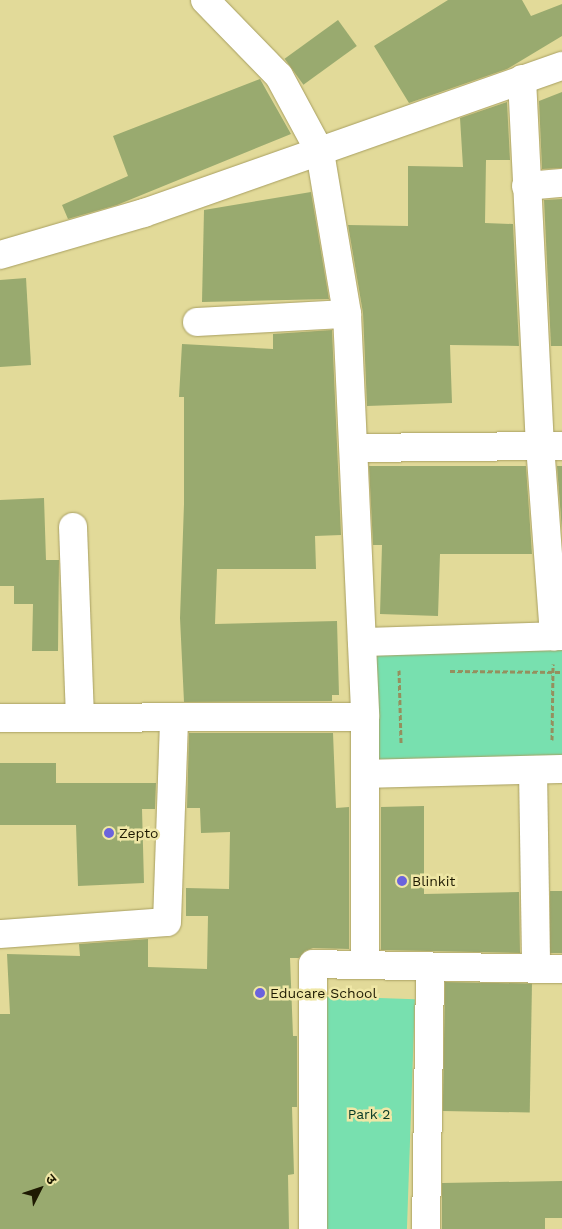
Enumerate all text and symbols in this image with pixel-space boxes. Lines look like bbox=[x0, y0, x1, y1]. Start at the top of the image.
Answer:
place label: Zepto bbox=[119, 825, 158, 841]
marker: Zepto bbox=[103, 827, 115, 839]
place label: Blinkit bbox=[412, 873, 455, 889]
marker: Blinkit bbox=[396, 875, 408, 887]
place label: Educare School bbox=[270, 985, 377, 1001]
marker: Educare School bbox=[254, 987, 266, 999]
park label: Park 2 bbox=[347, 1106, 391, 1122]
north arrow bbox=[15, 1164, 65, 1214]
text: उ bbox=[43, 1171, 60, 1187]

